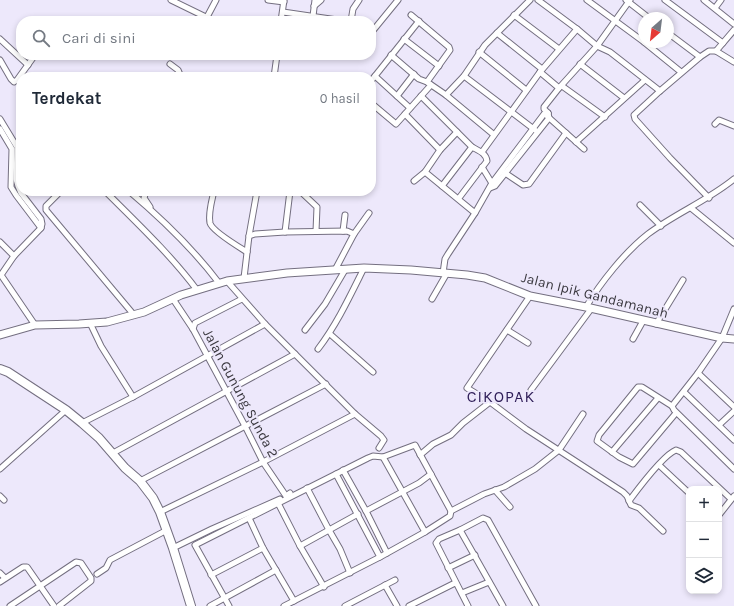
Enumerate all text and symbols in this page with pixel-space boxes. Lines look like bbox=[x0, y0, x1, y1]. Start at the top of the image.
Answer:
north arrow bbox=[638, 12, 674, 48]
search box bbox=[16, 16, 376, 60]
icon: search bbox=[30, 27, 52, 49]
text: Cari di sini bbox=[62, 29, 136, 47]
text: Terdekat bbox=[32, 88, 101, 108]
text: 0 hasil bbox=[320, 91, 360, 106]
street label: Jalan Ipik Gandamanah bbox=[520, 269, 670, 322]
street label: Jalan Gunung Sunda 2 bbox=[199, 326, 282, 461]
district label: CIKOPAK bbox=[467, 387, 535, 406]
map controls bbox=[686, 486, 722, 594]
button: + bbox=[686, 486, 722, 522]
button: − bbox=[686, 522, 722, 558]
button: layers bbox=[686, 558, 722, 594]

